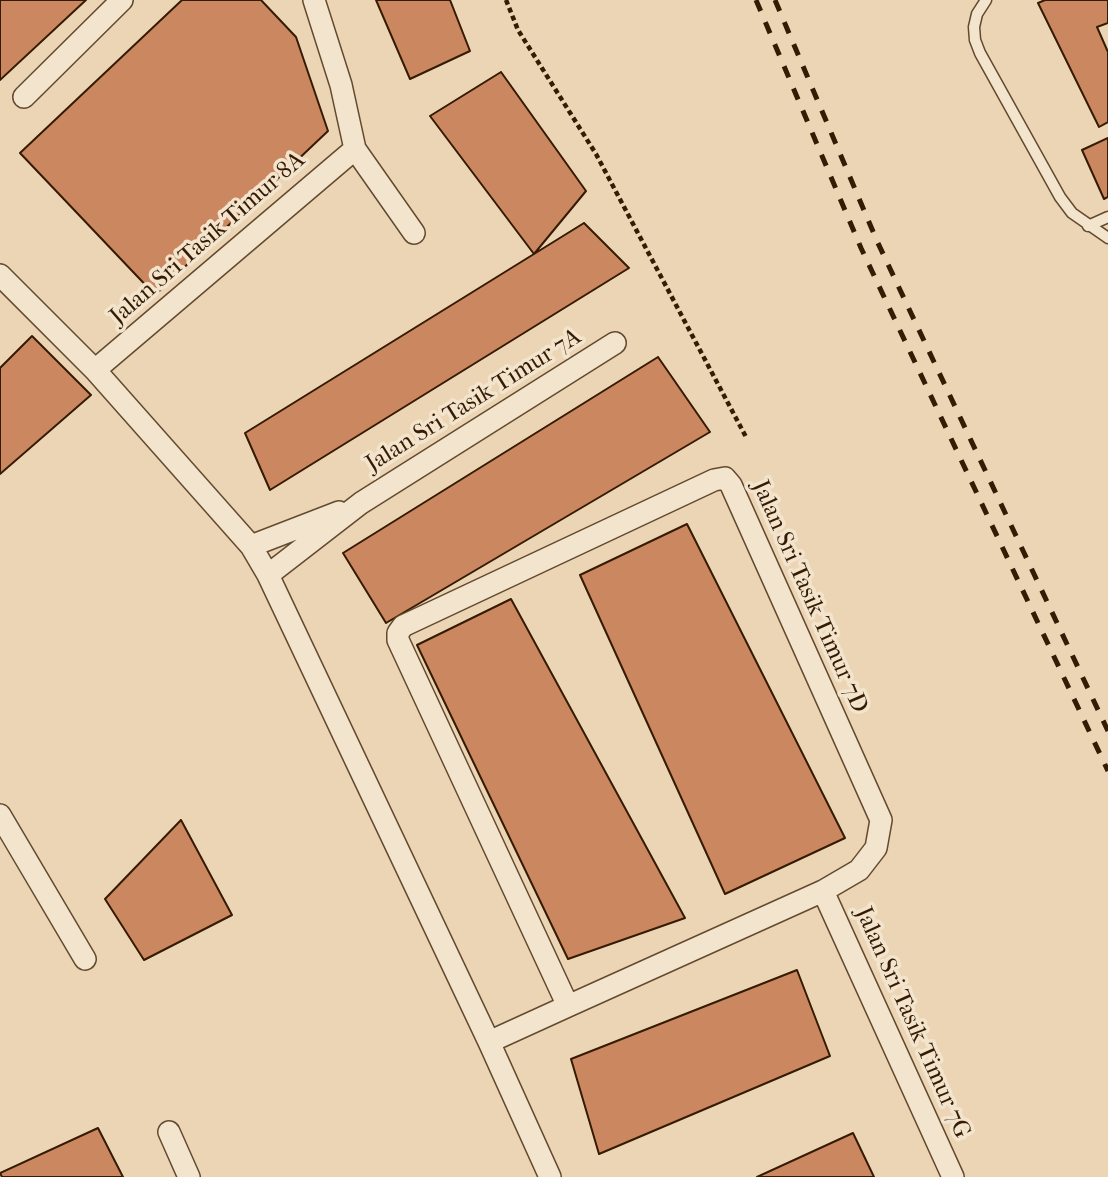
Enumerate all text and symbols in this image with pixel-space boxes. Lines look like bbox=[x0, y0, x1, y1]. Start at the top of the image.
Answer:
street label: Jalan Sri Tasik Timur 8A bbox=[105, 146, 311, 332]
street label: Jalan Sri Tasik Timur 7A bbox=[361, 323, 587, 479]
street label: Jalan Sri Tasik Timur 7D bbox=[745, 476, 873, 718]
street label: Jalan Sri Tasik Timur 7G bbox=[848, 903, 976, 1143]

